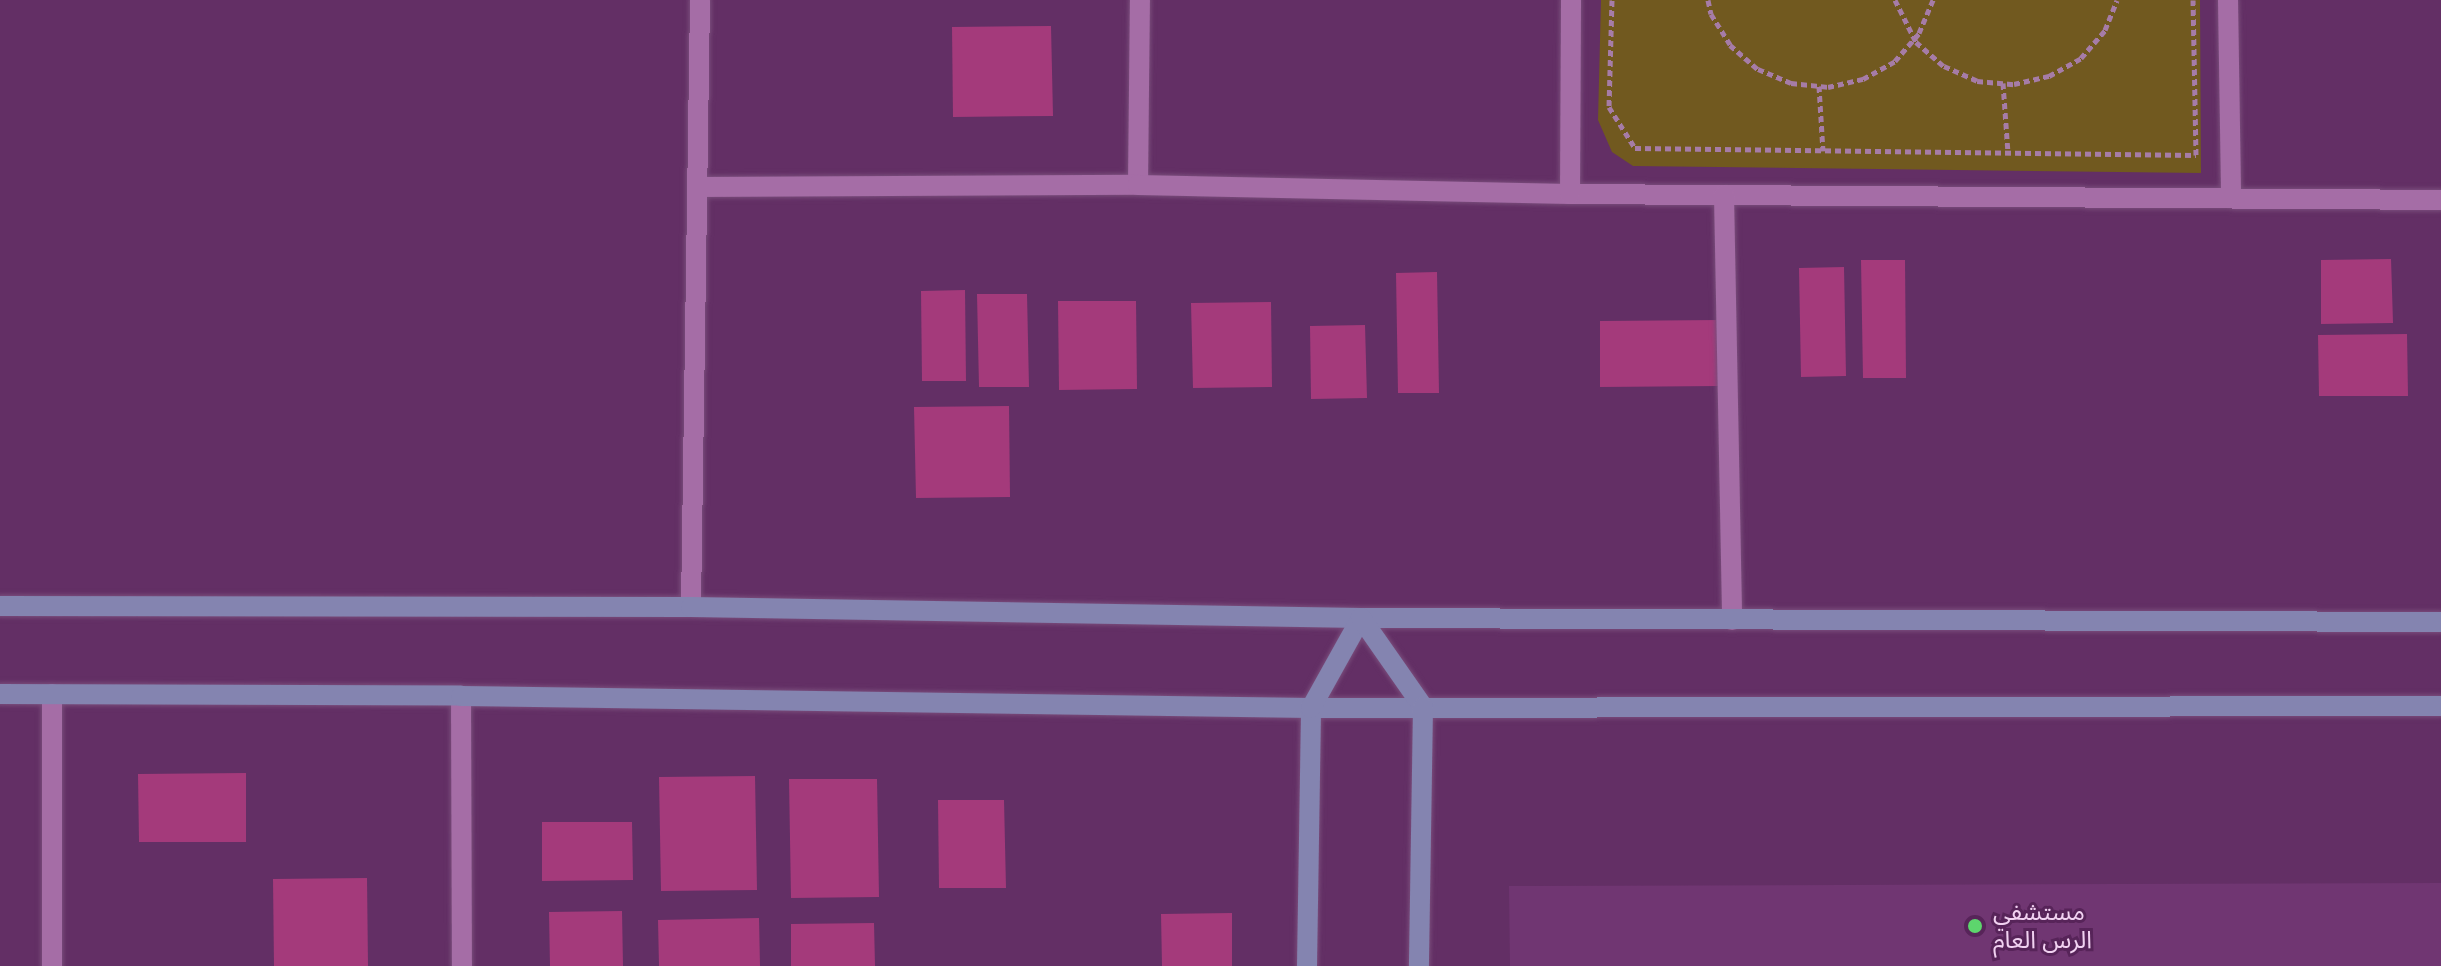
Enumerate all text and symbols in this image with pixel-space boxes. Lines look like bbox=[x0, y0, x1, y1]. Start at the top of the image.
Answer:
place label: مستشفي الرس العام bbox=[1993, 898, 2092, 954]
marker: مستشفي الرس العام bbox=[1964, 915, 1986, 937]

